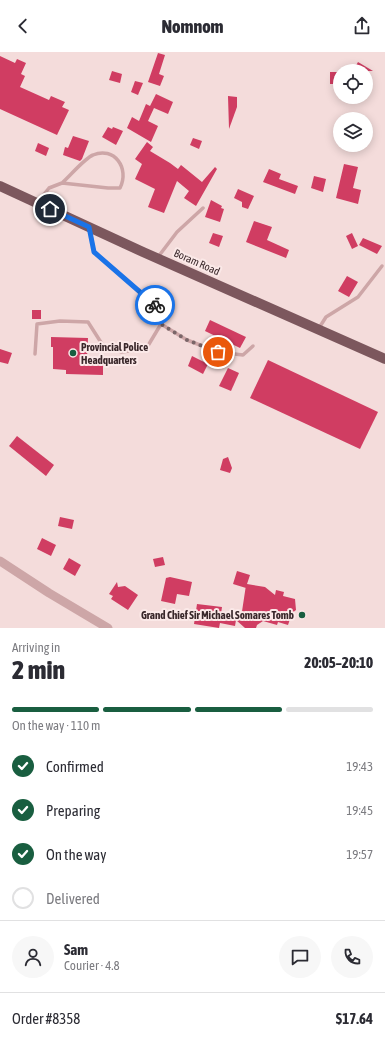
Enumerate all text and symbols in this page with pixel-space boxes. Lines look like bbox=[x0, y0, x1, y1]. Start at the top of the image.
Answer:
icon: back bbox=[12, 15, 34, 37]
icon: share bbox=[351, 15, 373, 37]
text: Nomnom bbox=[161, 16, 224, 37]
map controls bbox=[333, 64, 373, 152]
button: locate bbox=[333, 64, 373, 104]
button: layers bbox=[333, 112, 373, 152]
pin bbox=[33, 192, 67, 226]
icon: home bbox=[39, 198, 61, 220]
street label: Boram Road bbox=[172, 247, 222, 277]
courier bbox=[135, 285, 175, 325]
icon: bike bbox=[144, 294, 166, 316]
pin bbox=[201, 335, 235, 369]
place label: Provincial Police Headquarters bbox=[81, 341, 148, 366]
icon: bag bbox=[207, 341, 229, 363]
marker: Provincial Police Headquarters bbox=[68, 348, 78, 358]
place label: Grand Chief Sir Michael Somares Tomb bbox=[141, 609, 294, 621]
marker: Grand Chief Sir Michael Somares Tomb bbox=[297, 610, 307, 620]
text: Arriving in bbox=[12, 640, 60, 655]
text: 20:05–20:10 bbox=[304, 654, 373, 671]
text: 2 min bbox=[12, 655, 65, 685]
text: On the way · 110 m bbox=[12, 718, 100, 733]
icon: check bbox=[12, 755, 34, 777]
text: Confirmed bbox=[46, 758, 104, 775]
text: 19:43 bbox=[346, 759, 373, 774]
icon: check bbox=[12, 799, 34, 821]
text: Preparing bbox=[46, 802, 100, 819]
text: 19:45 bbox=[346, 803, 373, 818]
icon: check bbox=[12, 843, 34, 865]
text: On the way bbox=[46, 846, 107, 863]
text: 19:57 bbox=[346, 847, 373, 862]
text: Delivered bbox=[46, 890, 100, 907]
button: person bbox=[12, 936, 54, 978]
button: chat bbox=[279, 936, 321, 978]
button: phone bbox=[331, 936, 373, 978]
text: Sam bbox=[64, 941, 88, 958]
text: Courier · 4.8 bbox=[64, 958, 120, 973]
text: Order #8358 bbox=[12, 1010, 80, 1027]
text: $17.64 bbox=[336, 1010, 373, 1027]

